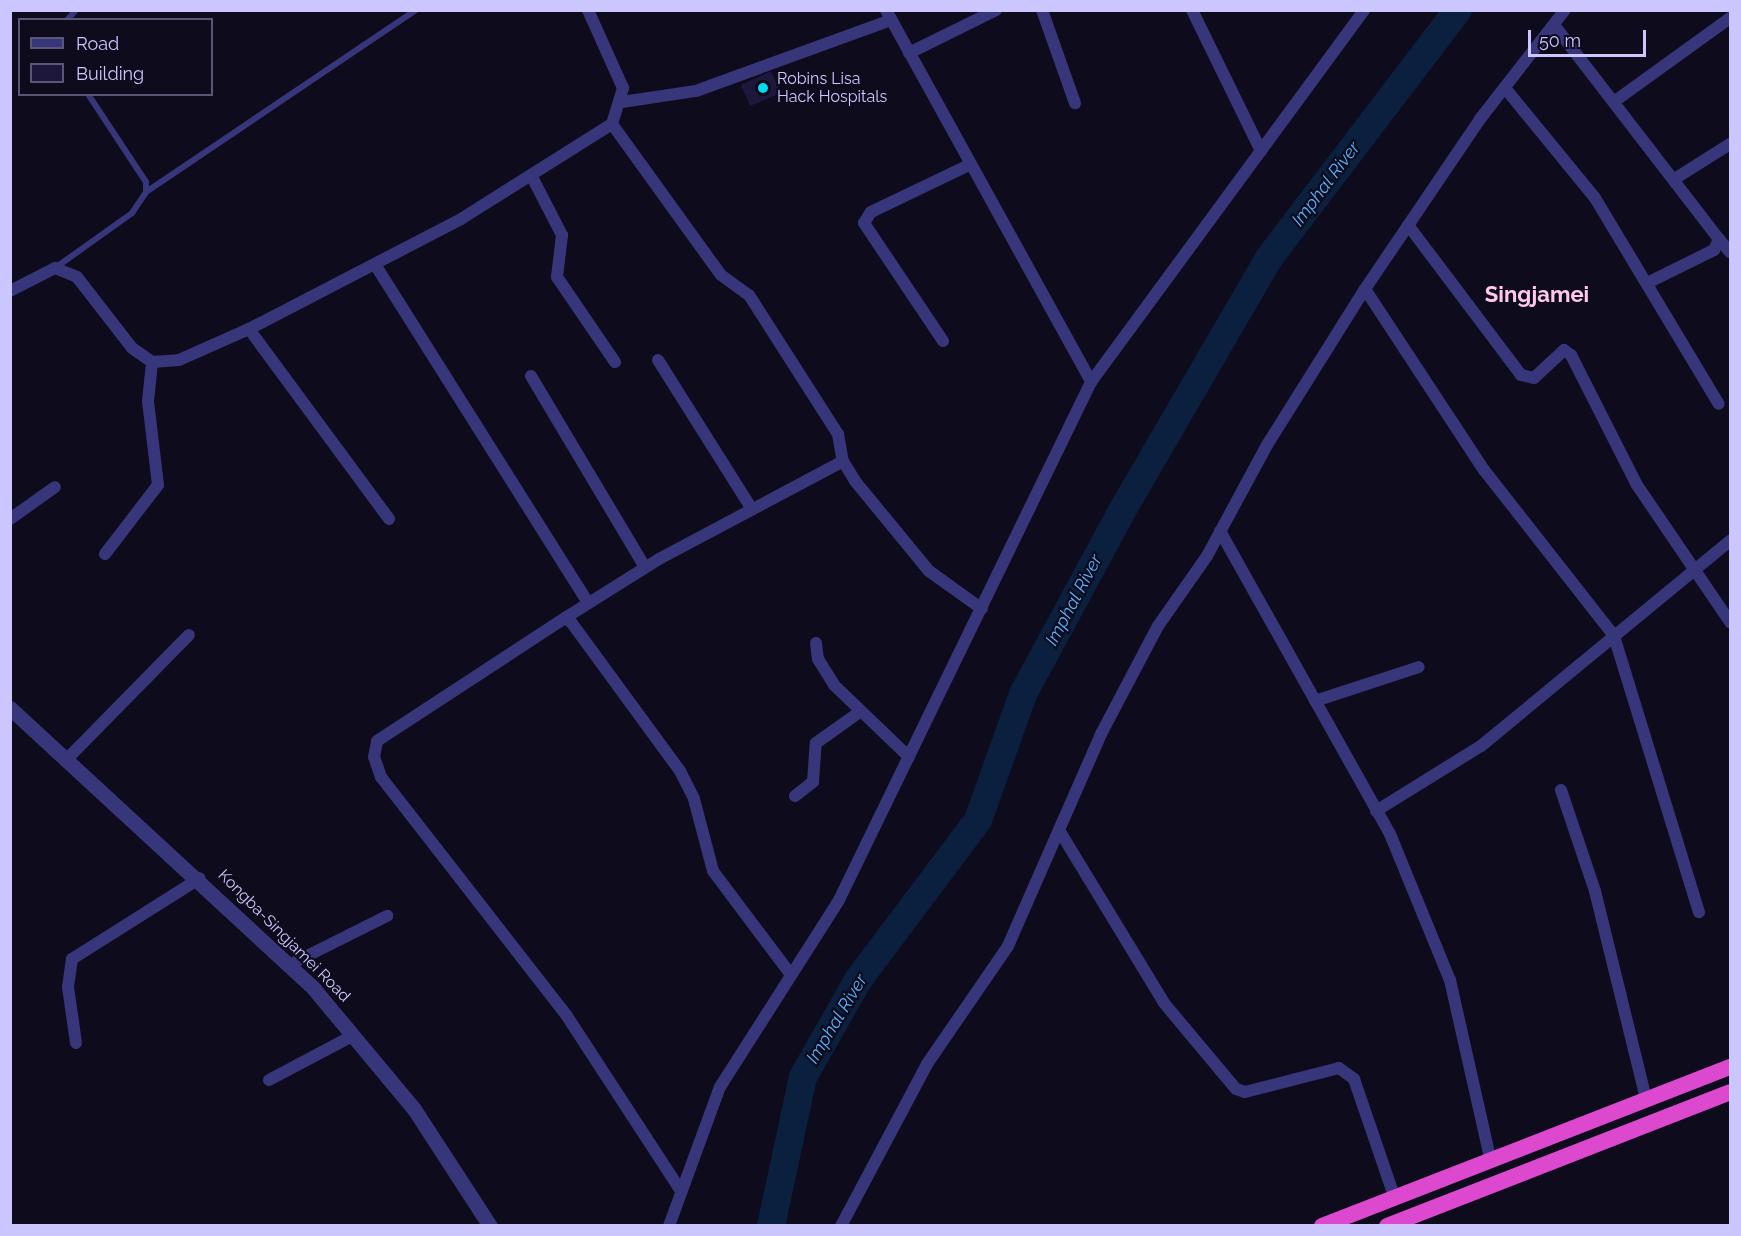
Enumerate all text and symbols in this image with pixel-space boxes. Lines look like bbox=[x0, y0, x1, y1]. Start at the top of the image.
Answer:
legend bbox=[18, 18, 213, 96]
scale bar bbox=[1531, 18, 1650, 56]
text: 50 m bbox=[1539, 30, 1581, 51]
text: Road bbox=[76, 33, 119, 54]
text: Building bbox=[76, 63, 144, 84]
place label: Robins Lisa Hack Hospitals bbox=[777, 69, 887, 107]
marker: Robins Lisa Hack Hospitals bbox=[754, 79, 772, 97]
water label: Imphal River bbox=[1287, 137, 1365, 231]
district label: Singjamei bbox=[1485, 282, 1589, 308]
water label: Imphal River bbox=[1041, 551, 1107, 649]
street label: Kongba-Singjamei Road bbox=[214, 866, 354, 1006]
water label: Imphal River bbox=[802, 970, 872, 1068]

